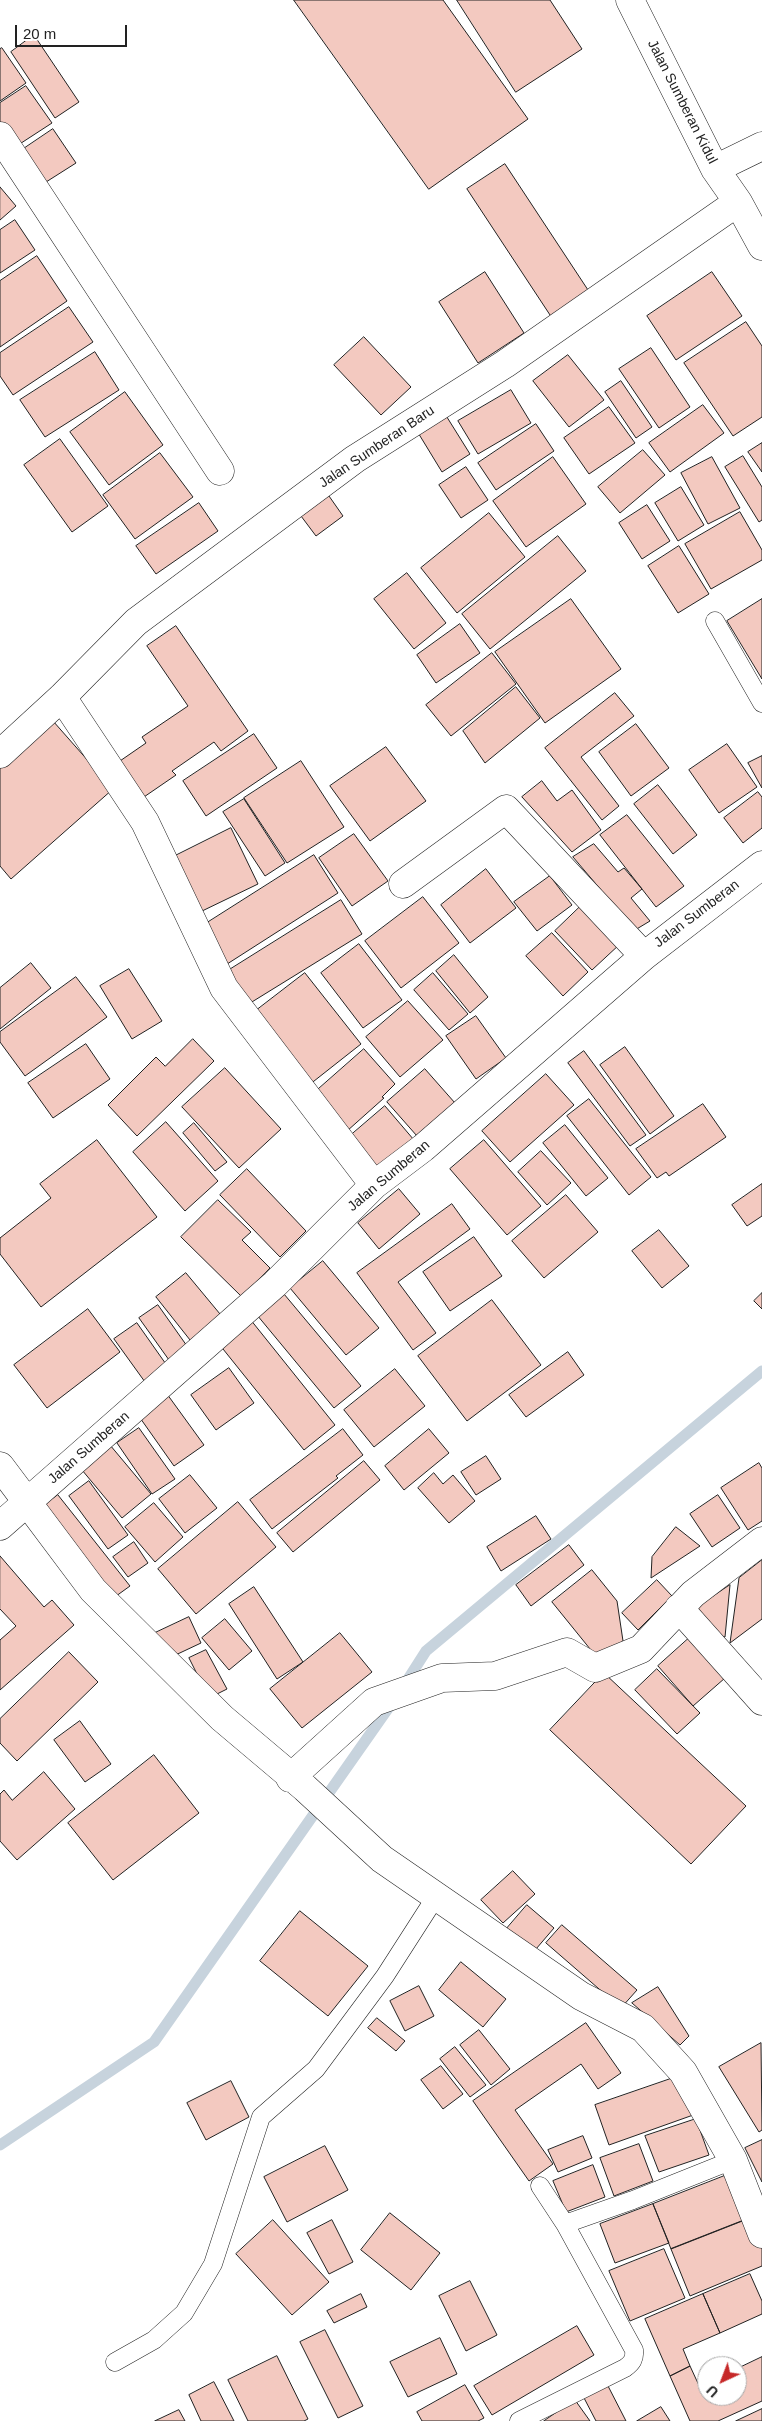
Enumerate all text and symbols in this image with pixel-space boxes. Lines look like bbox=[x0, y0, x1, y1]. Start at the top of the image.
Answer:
scale bar bbox=[18, 15, 130, 47]
text: 20 m bbox=[23, 25, 56, 42]
street label: Jalan Sumberan Kidul bbox=[643, 37, 721, 167]
street label: Jalan Sumberan Baru bbox=[316, 402, 438, 492]
street label: Jalan Sumberan bbox=[651, 877, 743, 951]
street label: Jalan Sumberan bbox=[345, 1137, 433, 1215]
street label: Jalan Sumberan bbox=[45, 1408, 133, 1488]
north arrow bbox=[697, 2356, 747, 2406]
text: U bbox=[703, 2382, 722, 2401]

